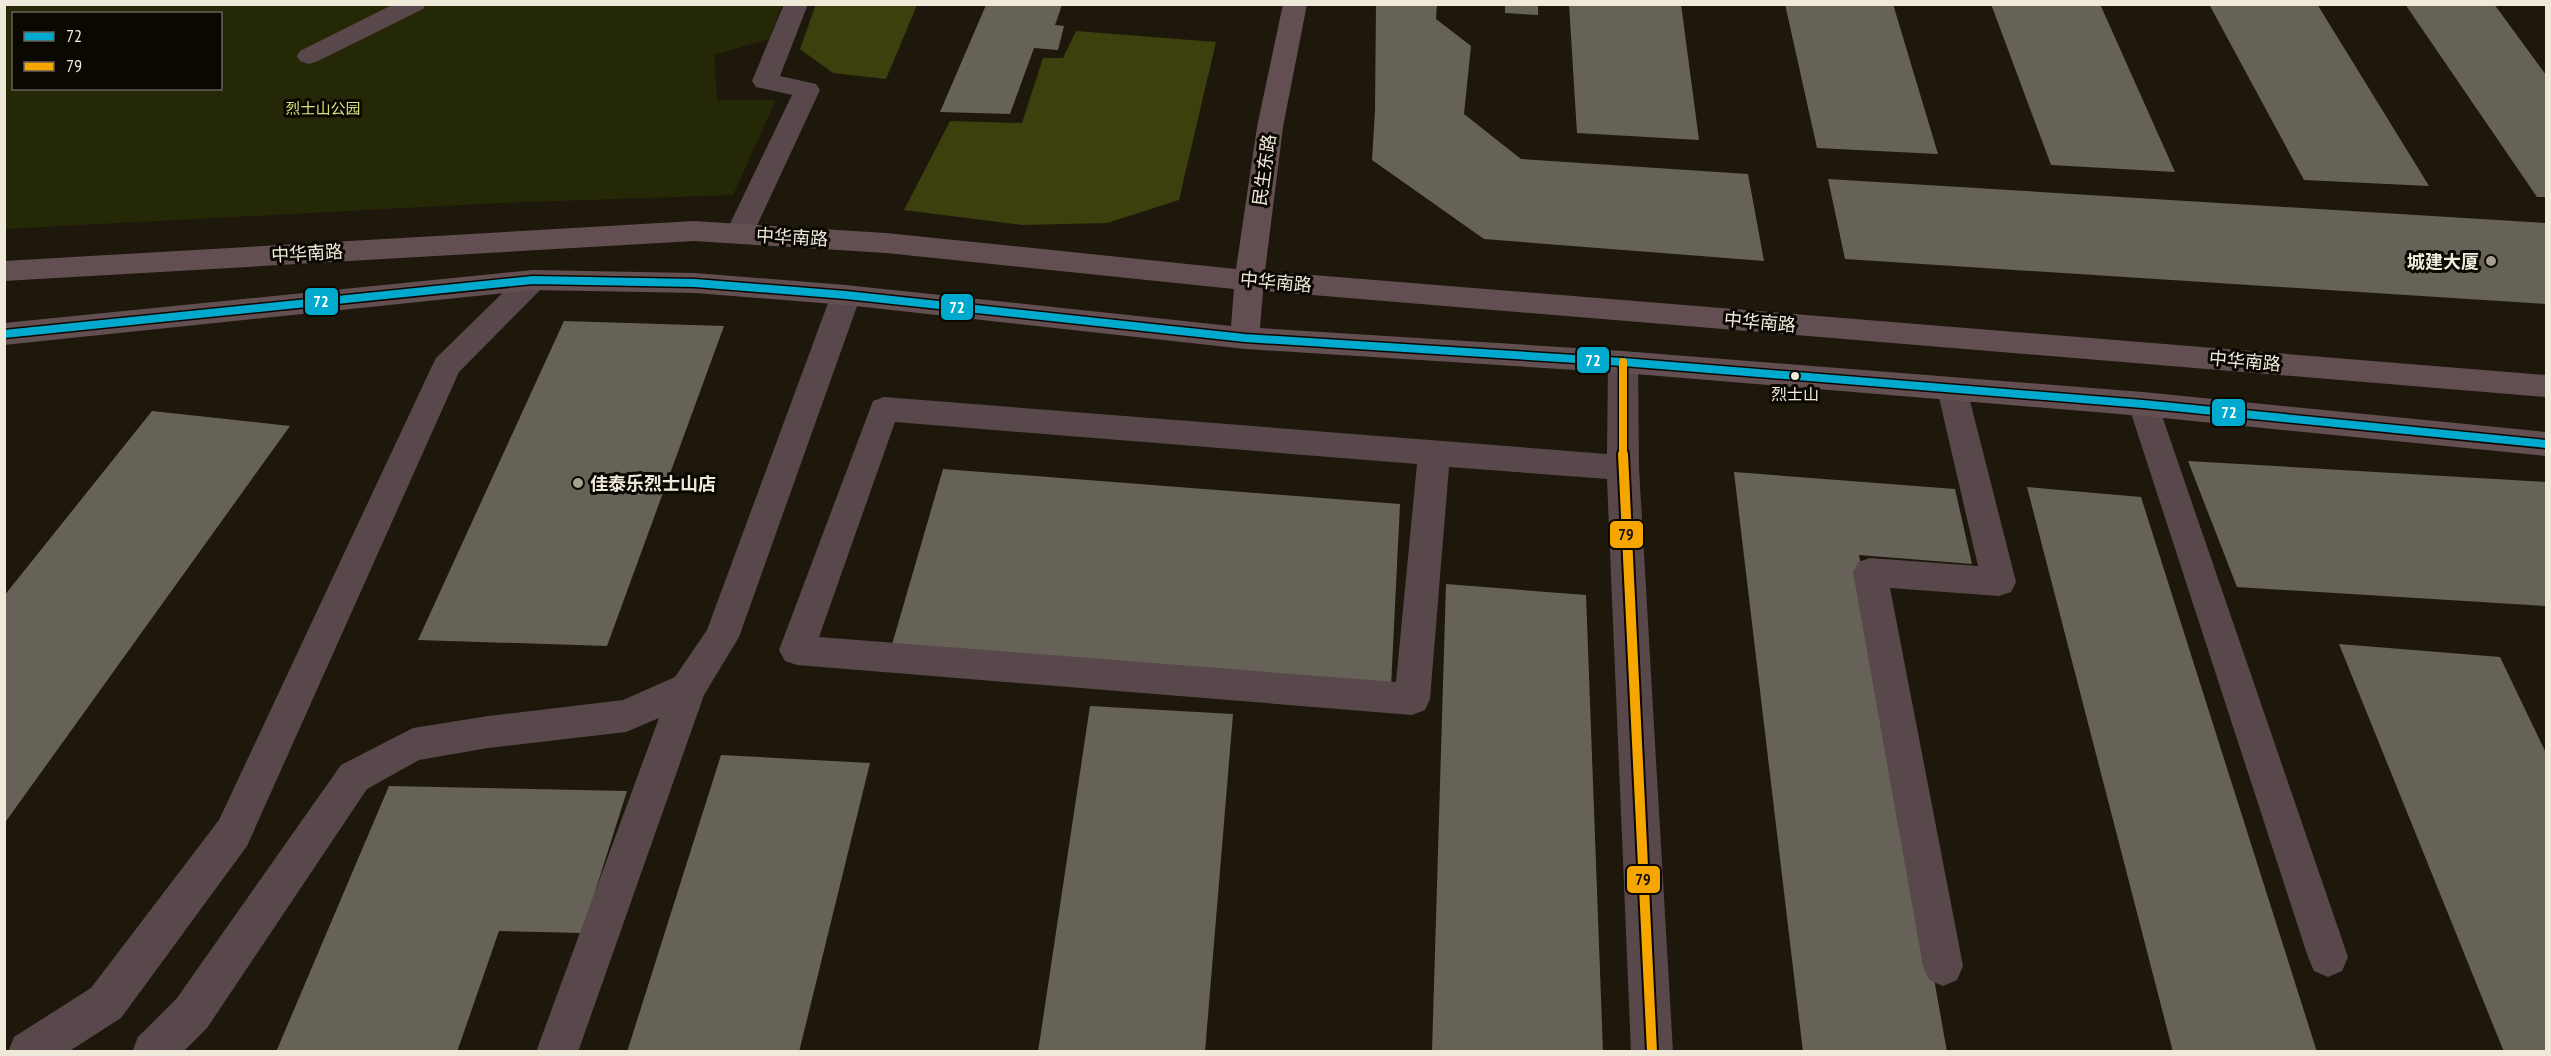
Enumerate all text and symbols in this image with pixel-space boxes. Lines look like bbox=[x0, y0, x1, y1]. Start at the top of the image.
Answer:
legend bbox=[12, 12, 222, 90]
text: 72 bbox=[66, 24, 82, 47]
text: 79 bbox=[66, 54, 82, 77]
park label: 烈士山公园 bbox=[285, 99, 361, 118]
street label: 民生东路 bbox=[1248, 133, 1280, 207]
street label: 中华南路 bbox=[755, 224, 829, 250]
street label: 中华南路 bbox=[270, 240, 344, 266]
place label: 城建大厦 bbox=[2407, 250, 2479, 273]
marker: 城建大厦 bbox=[2484, 254, 2498, 268]
street label: 中华南路 bbox=[1239, 267, 1313, 297]
line badge: 72 bbox=[304, 287, 339, 316]
text: 72 bbox=[313, 291, 329, 311]
line badge: 72 bbox=[940, 293, 974, 321]
text: 72 bbox=[949, 297, 965, 317]
street label: 中华南路 bbox=[1723, 307, 1797, 337]
line badge: 72 bbox=[1576, 346, 1610, 374]
street label: 中华南路 bbox=[2208, 346, 2282, 376]
text: 72 bbox=[1585, 350, 1601, 370]
marker: 烈士山 bbox=[1789, 370, 1801, 382]
place label: 烈士山 bbox=[1771, 384, 1819, 404]
line badge: 72 bbox=[2211, 398, 2246, 427]
text: 72 bbox=[2221, 402, 2237, 422]
place label: 佳泰乐烈士山店 bbox=[590, 472, 716, 495]
marker: 佳泰乐烈士山店 bbox=[571, 476, 585, 490]
line badge: 79 bbox=[1609, 520, 1644, 549]
text: 79 bbox=[1618, 524, 1634, 544]
line badge: 79 bbox=[1626, 865, 1661, 894]
text: 79 bbox=[1635, 869, 1651, 889]

